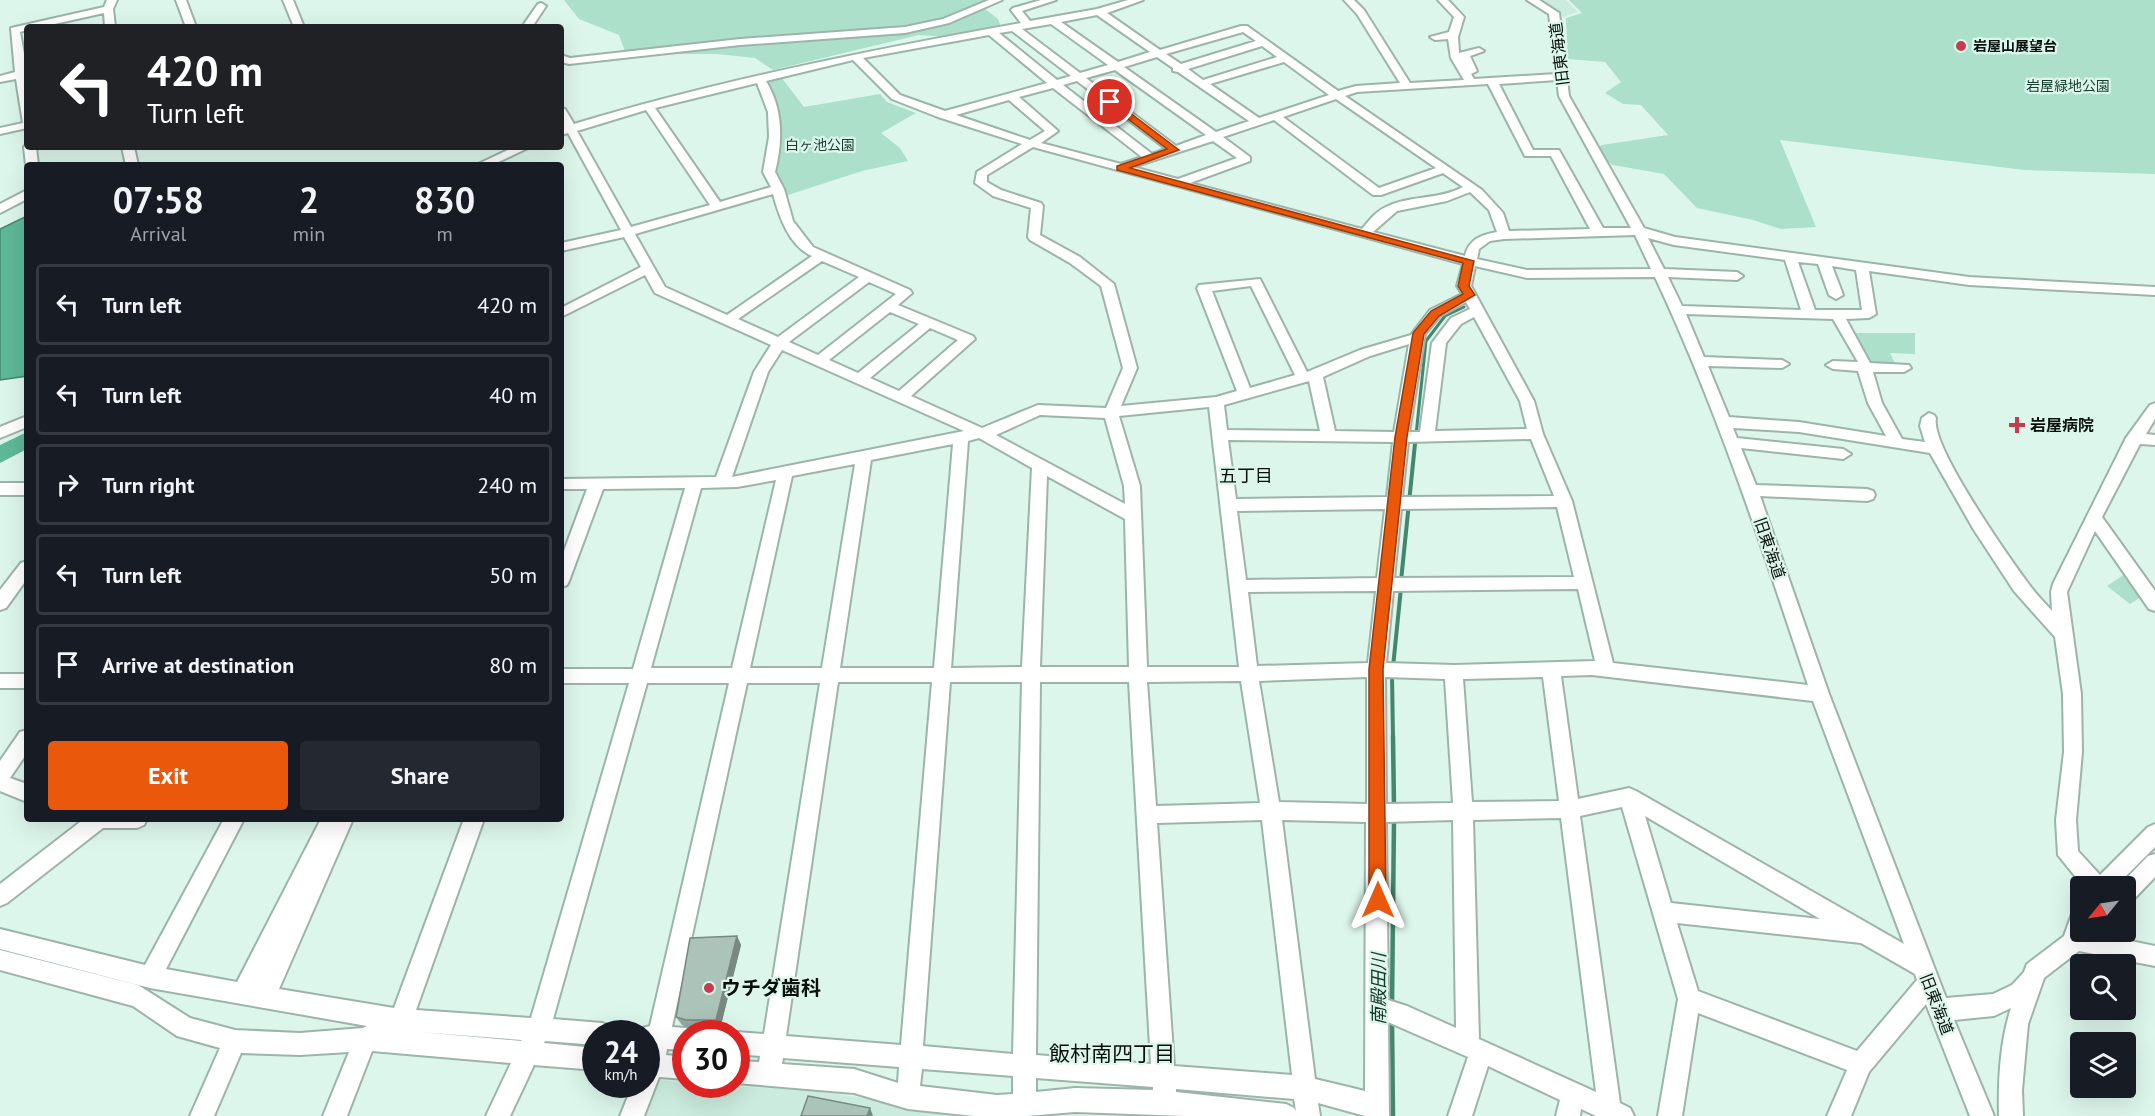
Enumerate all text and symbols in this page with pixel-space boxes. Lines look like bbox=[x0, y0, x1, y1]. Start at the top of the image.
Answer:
street label: 旧東海道 bbox=[1545, 21, 1573, 87]
place label: 岩屋山展望台 bbox=[1973, 37, 2057, 55]
marker: 岩屋山展望台 bbox=[1954, 39, 1968, 53]
text: 420 m bbox=[147, 43, 263, 98]
icon: left bbox=[48, 48, 126, 126]
pin bbox=[1084, 76, 1135, 127]
park label: 岩屋緑地公園 bbox=[2026, 77, 2110, 95]
icon: arrive bbox=[1093, 85, 1126, 118]
text: Turn left bbox=[147, 96, 244, 130]
park label: 白ヶ池公園 bbox=[785, 136, 855, 154]
text: 07:58 bbox=[113, 176, 204, 223]
text: 2 bbox=[299, 176, 319, 223]
text: 830 bbox=[414, 176, 475, 223]
text: Arrival bbox=[130, 221, 186, 247]
text: min bbox=[293, 221, 325, 247]
text: m bbox=[437, 221, 453, 247]
icon: left bbox=[51, 288, 84, 321]
text: Turn left bbox=[102, 291, 182, 319]
text: 420 m bbox=[477, 291, 537, 319]
icon: left bbox=[51, 378, 84, 411]
text: Turn left bbox=[102, 381, 182, 409]
text: 40 m bbox=[489, 381, 537, 409]
place label: 岩屋病院 bbox=[2030, 415, 2094, 435]
marker: 岩屋病院 bbox=[2008, 416, 2026, 434]
district label: 五丁目 bbox=[1219, 464, 1273, 487]
icon: right bbox=[51, 468, 84, 501]
text: Turn right bbox=[102, 471, 194, 499]
text: 240 m bbox=[477, 471, 537, 499]
street label: 旧東海道 bbox=[1750, 514, 1790, 582]
icon: left bbox=[51, 558, 84, 591]
text: Turn left bbox=[102, 561, 182, 589]
text: 50 m bbox=[489, 561, 537, 589]
icon: arrive bbox=[51, 648, 84, 681]
text: Arrive at destination bbox=[102, 651, 294, 679]
text: 80 m bbox=[489, 651, 537, 679]
button: Exit bbox=[48, 741, 288, 810]
button: Share bbox=[300, 741, 540, 810]
position arrow bbox=[1346, 868, 1410, 932]
north arrow bbox=[2070, 876, 2136, 942]
map controls bbox=[2070, 876, 2136, 1098]
water label: 南殿田川 bbox=[1367, 951, 1390, 1025]
button: search bbox=[2070, 954, 2136, 1020]
street label: 旧東海道 bbox=[1916, 971, 1958, 1037]
place label: ウチダ歯科 bbox=[721, 975, 821, 1001]
marker: ウチダ歯科 bbox=[702, 981, 716, 995]
speed limit sign: 30 bbox=[672, 1020, 750, 1098]
text: 24 bbox=[604, 1032, 638, 1071]
button: layers bbox=[2070, 1032, 2136, 1098]
district label: 飯村南四丁目 bbox=[1049, 1040, 1175, 1067]
text: km/h bbox=[605, 1065, 637, 1084]

